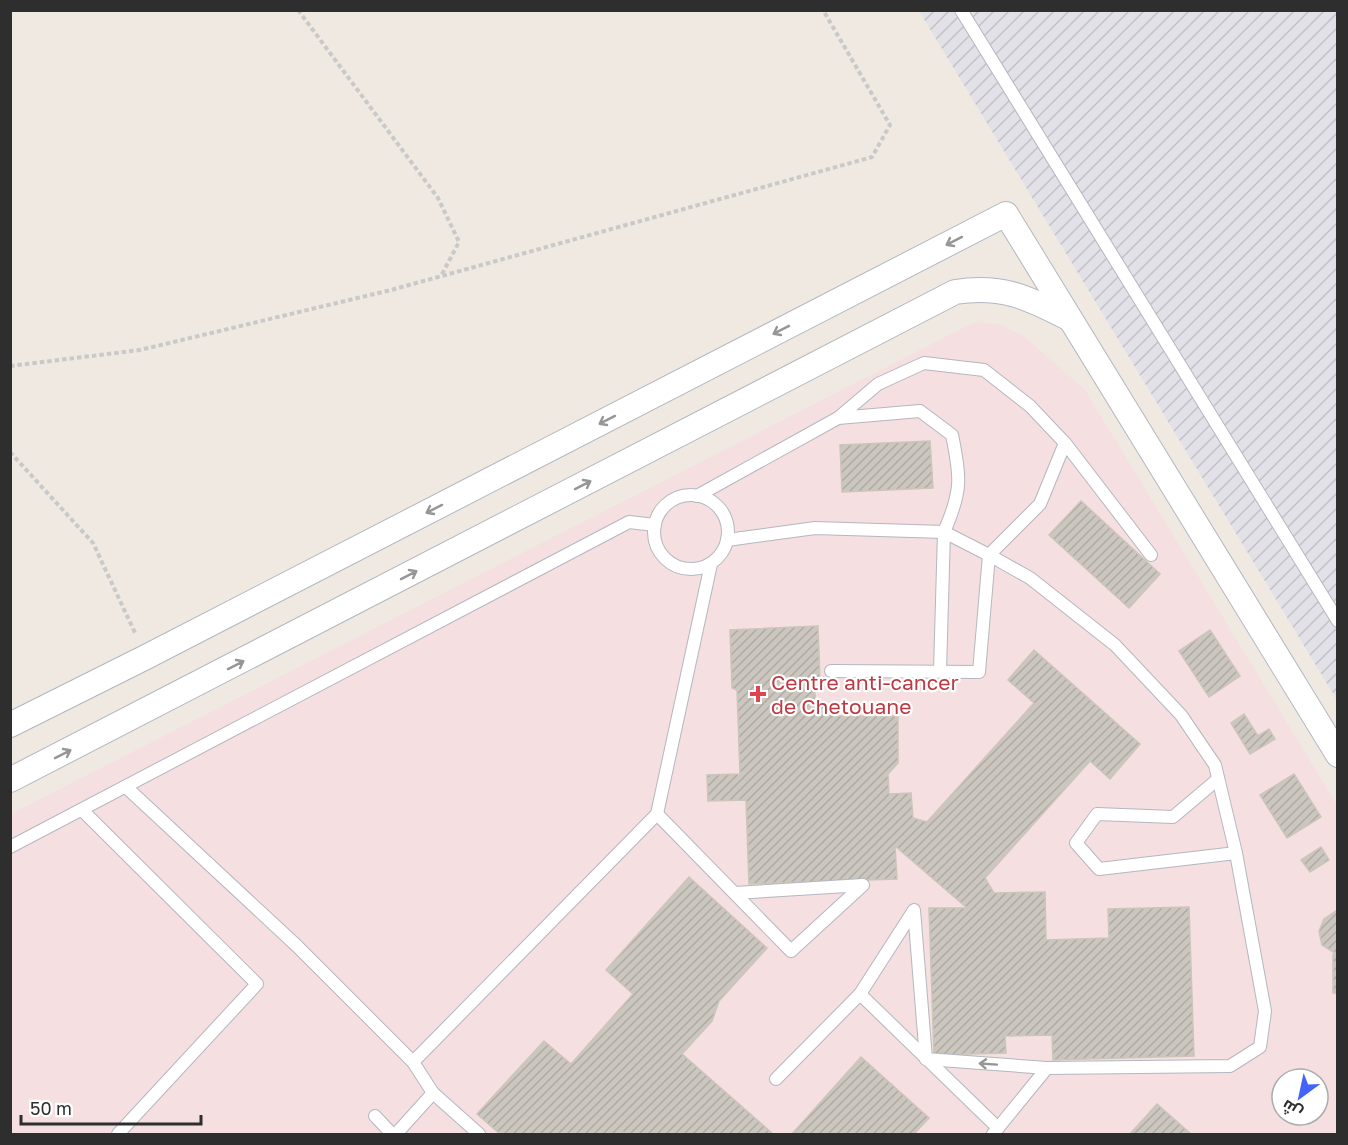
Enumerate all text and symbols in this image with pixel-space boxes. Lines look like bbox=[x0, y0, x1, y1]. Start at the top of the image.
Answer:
one-way arrow bbox=[946, 235, 963, 247]
one-way arrow bbox=[772, 325, 790, 336]
one-way arrow bbox=[599, 414, 617, 426]
one-way arrow bbox=[573, 479, 591, 491]
one-way arrow bbox=[426, 503, 443, 515]
one-way arrow bbox=[400, 569, 418, 580]
one-way arrow bbox=[227, 659, 245, 670]
place label: Centre anti-cancer de Chetouane bbox=[771, 669, 959, 719]
marker: Centre anti-cancer de Chetouane bbox=[749, 685, 767, 703]
one-way arrow bbox=[53, 747, 71, 759]
one-way arrow bbox=[979, 1058, 999, 1069]
north arrow bbox=[1270, 1067, 1330, 1127]
scale bar bbox=[21, 1088, 201, 1126]
text: ش bbox=[1278, 1096, 1306, 1124]
text: 50 m bbox=[30, 1097, 72, 1119]

